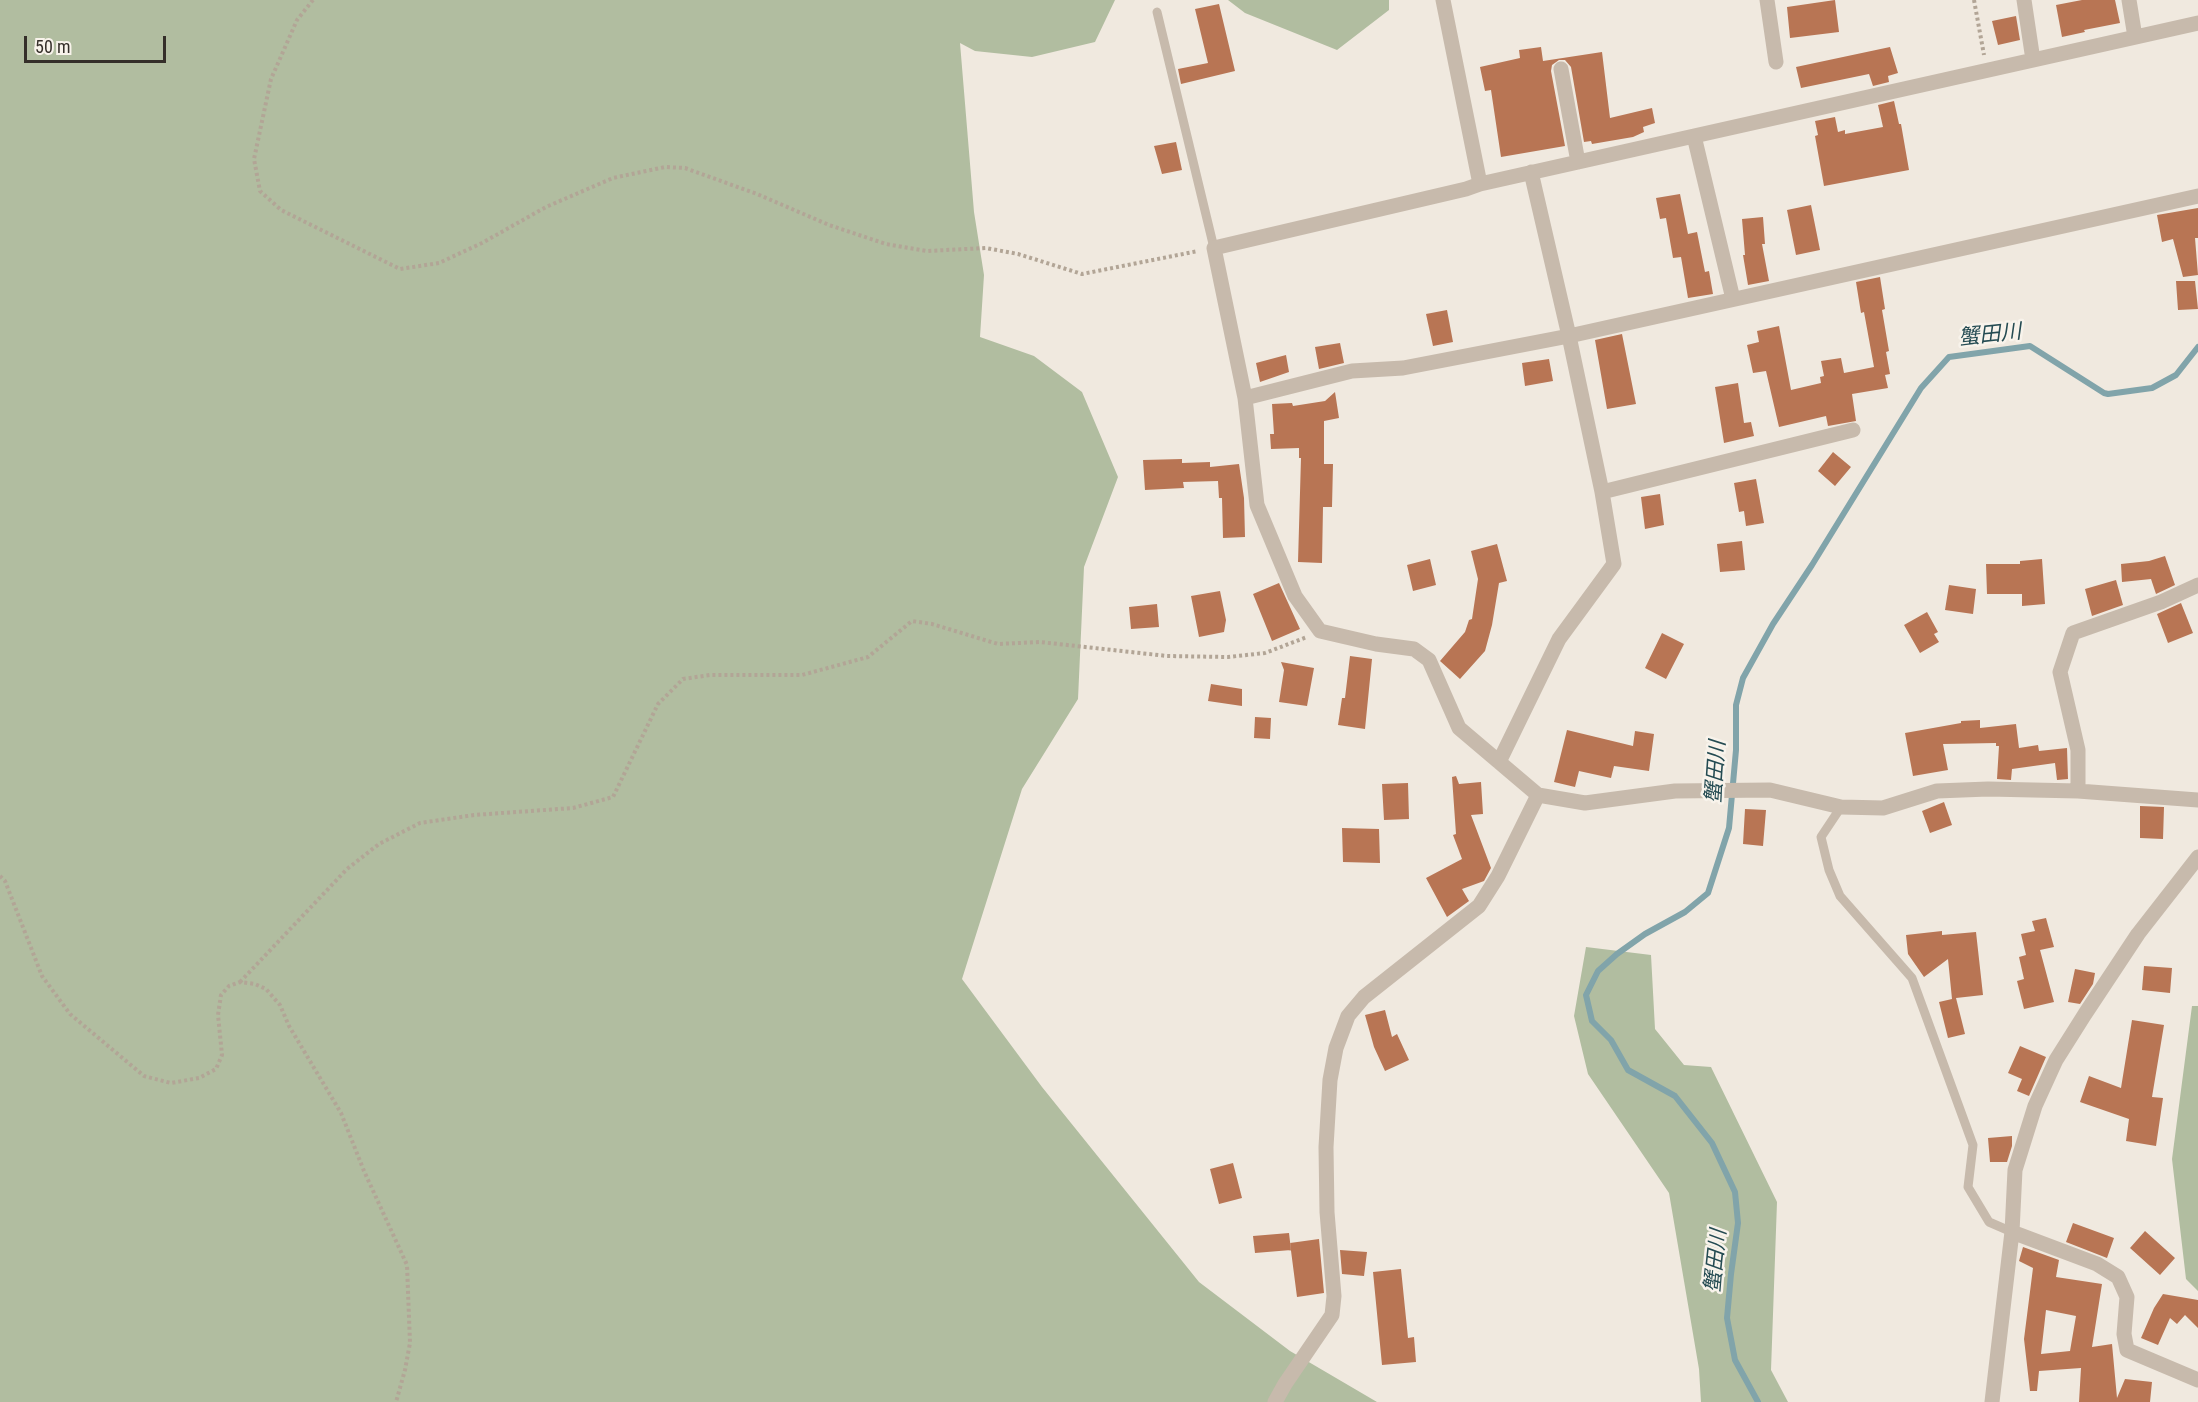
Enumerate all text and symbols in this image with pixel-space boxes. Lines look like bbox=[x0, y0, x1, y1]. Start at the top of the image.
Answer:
scale bar bbox=[27, 24, 170, 62]
text: 50 m bbox=[35, 36, 70, 57]
water label: 蟹田川 bbox=[1957, 320, 2023, 352]
water label: 蟹田川 bbox=[1702, 740, 1732, 804]
water label: 蟹田川 bbox=[1701, 1228, 1733, 1294]

